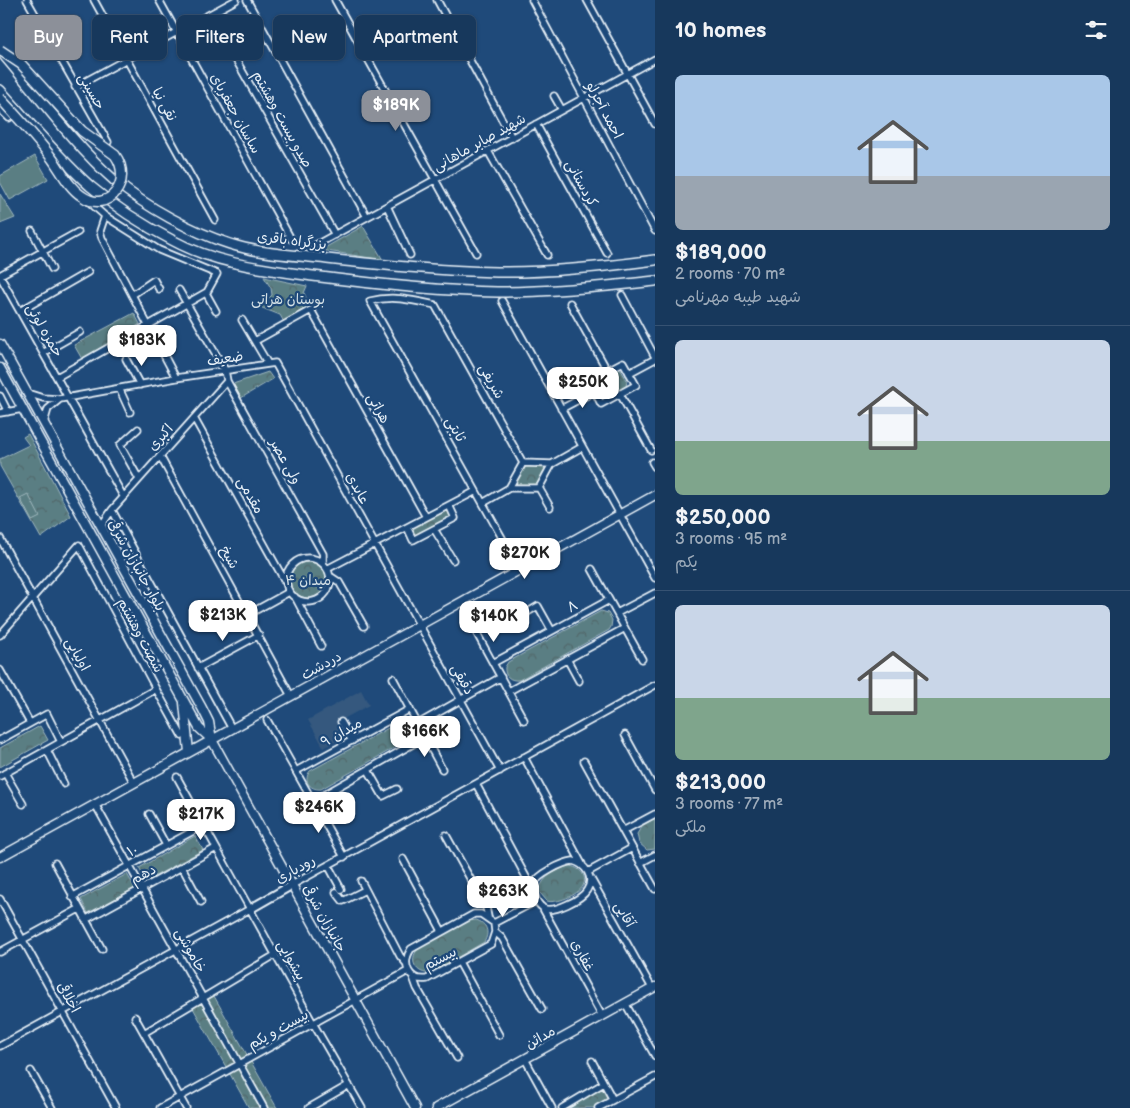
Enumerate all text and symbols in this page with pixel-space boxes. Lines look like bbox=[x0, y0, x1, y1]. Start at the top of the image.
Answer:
chip: Buy bbox=[15, 15, 82, 60]
chip: Rent bbox=[92, 15, 167, 60]
chip: Filters bbox=[177, 15, 263, 60]
chip: New bbox=[273, 15, 345, 60]
chip: Apartment bbox=[355, 15, 476, 60]
icon: filters bbox=[1082, 16, 1110, 44]
text: 10 homes bbox=[675, 18, 766, 43]
street label: صدو بیست وهشتم bbox=[247, 68, 316, 172]
street label: حسینی bbox=[74, 70, 109, 113]
street label: ساسان جعفربای bbox=[206, 70, 265, 156]
street label: احمد آجرلو bbox=[582, 78, 627, 142]
street label: نقی نیا bbox=[148, 84, 181, 124]
pin: $189K bbox=[361, 90, 431, 132]
text: $189K bbox=[372, 96, 420, 115]
icon: home bbox=[848, 107, 938, 197]
street label: شهید صابر ماهانی bbox=[430, 110, 529, 175]
street label: کردستانی bbox=[562, 157, 601, 210]
street label: بزرگراه باقری bbox=[256, 228, 328, 253]
text: $189,000 bbox=[675, 240, 767, 265]
text: 2 rooms · 70 m² bbox=[675, 265, 785, 284]
text: شهید طیبه مهرنامی bbox=[675, 288, 801, 307]
park label: بوستان هراتی bbox=[251, 291, 325, 308]
street label: حمزه لوئی bbox=[22, 300, 67, 361]
pin: $183K bbox=[107, 324, 177, 367]
text: $183K bbox=[118, 331, 166, 350]
street label: ضعیف bbox=[206, 347, 244, 370]
street label: شریفی bbox=[475, 361, 508, 402]
pin: $250K bbox=[548, 366, 618, 409]
text: $250K bbox=[558, 373, 608, 392]
icon: home bbox=[848, 373, 938, 463]
street label: هراتی bbox=[363, 390, 394, 426]
street label: ثابتی bbox=[442, 414, 470, 445]
street label: اکبری bbox=[144, 420, 177, 454]
street label: ولی عصر bbox=[266, 435, 305, 487]
street label: عابدی bbox=[342, 470, 373, 507]
street label: مقدمی bbox=[234, 474, 268, 517]
text: $250,000 bbox=[675, 505, 771, 530]
street label: بلوار جانبازان شرقی bbox=[104, 516, 169, 614]
text: 3 rooms · 95 m² bbox=[675, 530, 787, 549]
pin: $270K bbox=[490, 538, 560, 580]
street label: شیخ bbox=[216, 543, 243, 572]
text: $270K bbox=[500, 544, 550, 563]
text: یکم bbox=[675, 553, 698, 572]
park label: میدان ۴ bbox=[285, 572, 331, 589]
street label: شصت وهشتم bbox=[112, 595, 167, 676]
street label: ۸ bbox=[564, 597, 581, 616]
pin: $213K bbox=[188, 600, 258, 642]
pin: $140K bbox=[459, 600, 529, 643]
text: $213K bbox=[200, 606, 246, 625]
text: $140K bbox=[470, 607, 518, 626]
street label: اولیایی bbox=[61, 635, 94, 674]
icon: home bbox=[848, 638, 938, 728]
street label: دردشت bbox=[298, 647, 344, 683]
street label: دقیقی bbox=[447, 661, 478, 698]
street label: میدان ۹ bbox=[318, 714, 365, 751]
pin: $166K bbox=[390, 716, 460, 758]
text: $166K bbox=[401, 722, 449, 741]
text: $213,000 bbox=[675, 770, 766, 795]
pin: $246K bbox=[284, 792, 354, 834]
text: 3 rooms · 77 m² bbox=[675, 795, 783, 814]
pin: $217K bbox=[166, 798, 236, 841]
text: $246K bbox=[294, 798, 344, 817]
text: $217K bbox=[178, 805, 224, 824]
text: ملکی bbox=[675, 818, 706, 837]
street label: ۱۰ bbox=[124, 841, 141, 860]
street label: رودباری bbox=[272, 852, 318, 887]
street label: دهم bbox=[128, 861, 160, 890]
pin: $263K bbox=[468, 876, 538, 918]
street label: جانبازان شرقی bbox=[299, 881, 350, 955]
text: $263K bbox=[478, 882, 528, 901]
street label: آقایی bbox=[610, 898, 639, 931]
street label: خاموشی bbox=[171, 925, 210, 976]
street label: پیشوایی bbox=[273, 937, 310, 984]
street label: غفاری bbox=[567, 937, 598, 974]
street label: بیستم bbox=[421, 943, 460, 976]
street label: اخلاقی bbox=[53, 979, 84, 1016]
street label: بیست و یکم bbox=[245, 1006, 313, 1055]
street label: مدائن bbox=[522, 1022, 558, 1053]

